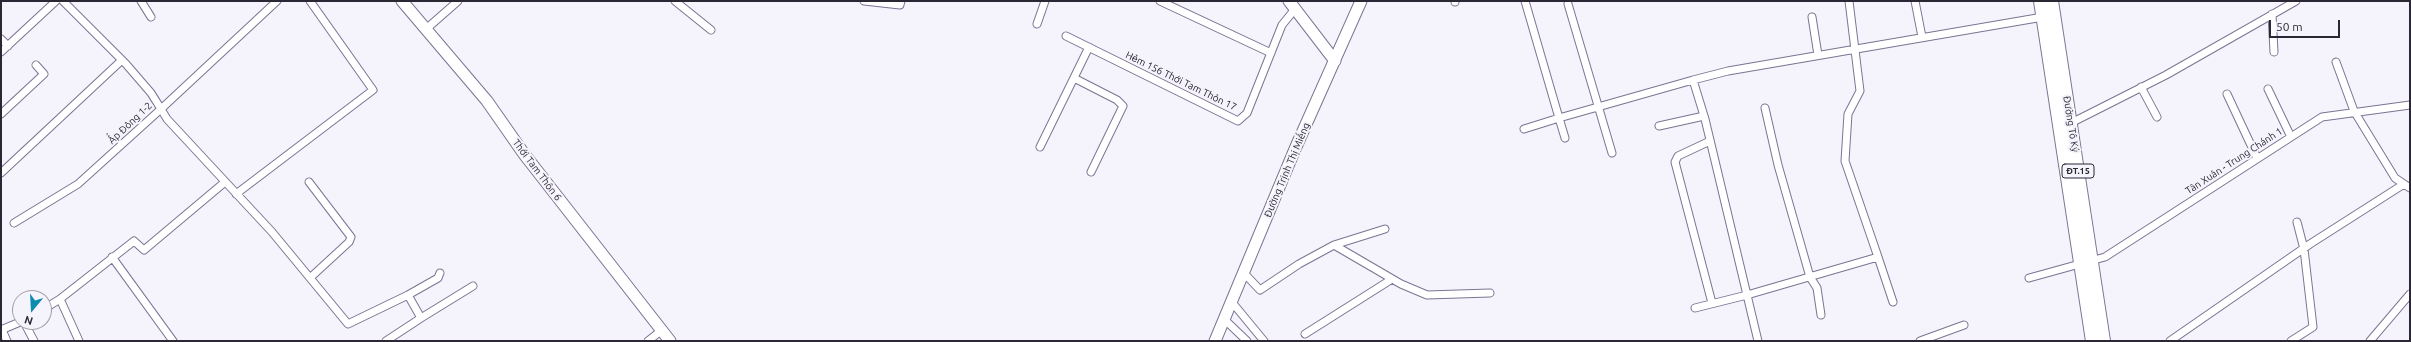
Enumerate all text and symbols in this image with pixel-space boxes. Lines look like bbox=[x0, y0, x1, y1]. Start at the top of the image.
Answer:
scale bar bbox=[2271, 12, 2342, 38]
text: 50 m bbox=[2276, 20, 2303, 33]
street label: Hẻm 156 Thới Tam Thôn 17 bbox=[1123, 49, 1239, 113]
street label: Đường Tô Ký bbox=[2061, 95, 2081, 153]
street label: Ấp Đông 1-2 bbox=[106, 100, 154, 146]
street label: Đường Trịnh Thị Miếng bbox=[1262, 121, 1312, 219]
street label: Tân Xuân - Trung Chánh 1 bbox=[2183, 125, 2285, 197]
street label: Thới Tam Thôn 6 bbox=[510, 137, 564, 203]
road number: ĐT.15 bbox=[2062, 164, 2094, 178]
north arrow bbox=[12, 290, 52, 330]
text: N bbox=[23, 313, 34, 327]

